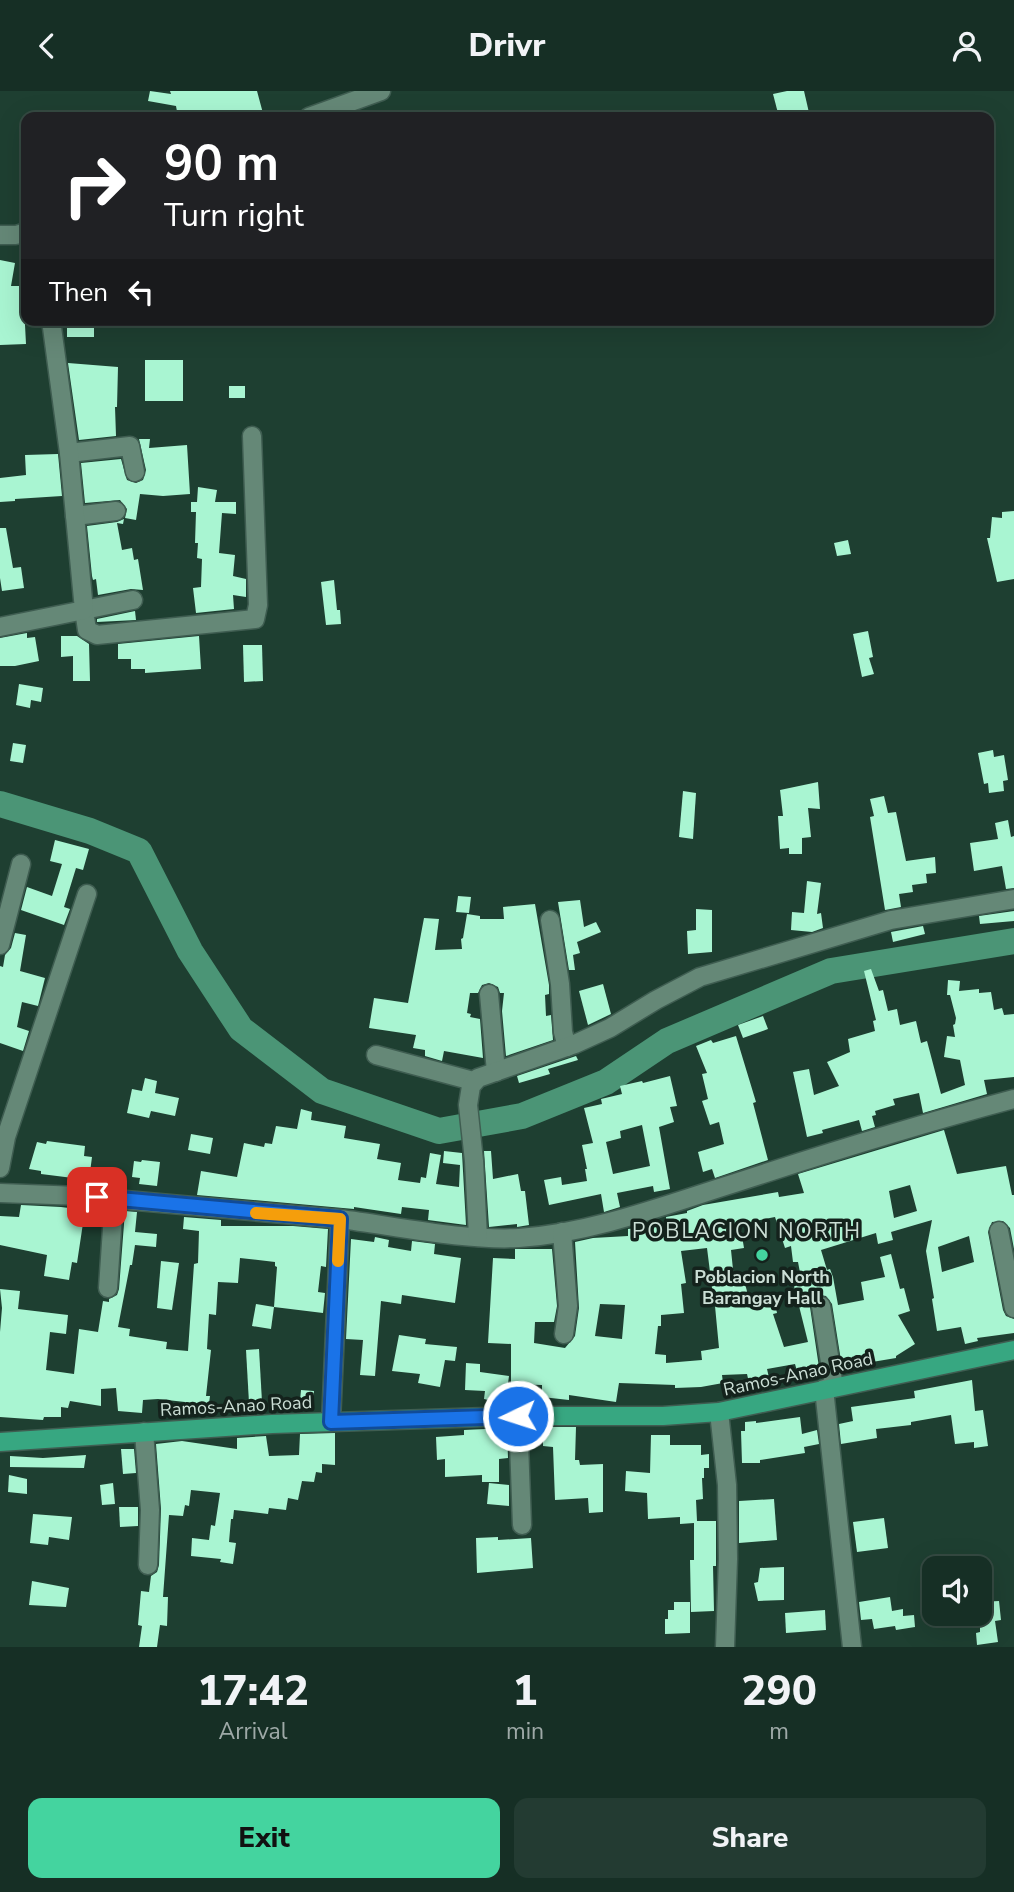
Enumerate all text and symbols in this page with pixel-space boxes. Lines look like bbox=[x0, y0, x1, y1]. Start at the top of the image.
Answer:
text: Drivr bbox=[469, 24, 545, 67]
icon: back bbox=[28, 27, 66, 65]
icon: person bbox=[948, 27, 986, 65]
text: 90 m bbox=[164, 130, 279, 197]
icon: right bbox=[49, 140, 140, 231]
text: Turn right bbox=[164, 194, 304, 237]
icon: left bbox=[122, 273, 160, 311]
text: Then bbox=[49, 275, 108, 310]
pin bbox=[67, 1167, 127, 1227]
icon: arrive bbox=[78, 1178, 116, 1216]
district label: POBLACION NORTH bbox=[632, 1217, 862, 1245]
marker: Poblacion North Barangay Hall bbox=[754, 1247, 770, 1263]
place label: Poblacion North Barangay Hall bbox=[694, 1265, 830, 1310]
street label: Ramos-Anao Road bbox=[721, 1346, 875, 1402]
position arrow bbox=[481, 1379, 555, 1453]
street label: Ramos-Anao Road bbox=[159, 1390, 313, 1422]
map controls bbox=[922, 1556, 992, 1626]
button: sound bbox=[922, 1556, 992, 1626]
text: 17:42 bbox=[197, 1663, 309, 1720]
text: 1 bbox=[512, 1663, 538, 1720]
text: 290 bbox=[741, 1663, 817, 1720]
text: Arrival bbox=[218, 1716, 288, 1747]
text: min bbox=[506, 1716, 544, 1747]
text: m bbox=[769, 1716, 789, 1747]
button: Exit bbox=[28, 1798, 500, 1878]
button: Share bbox=[514, 1798, 986, 1878]

